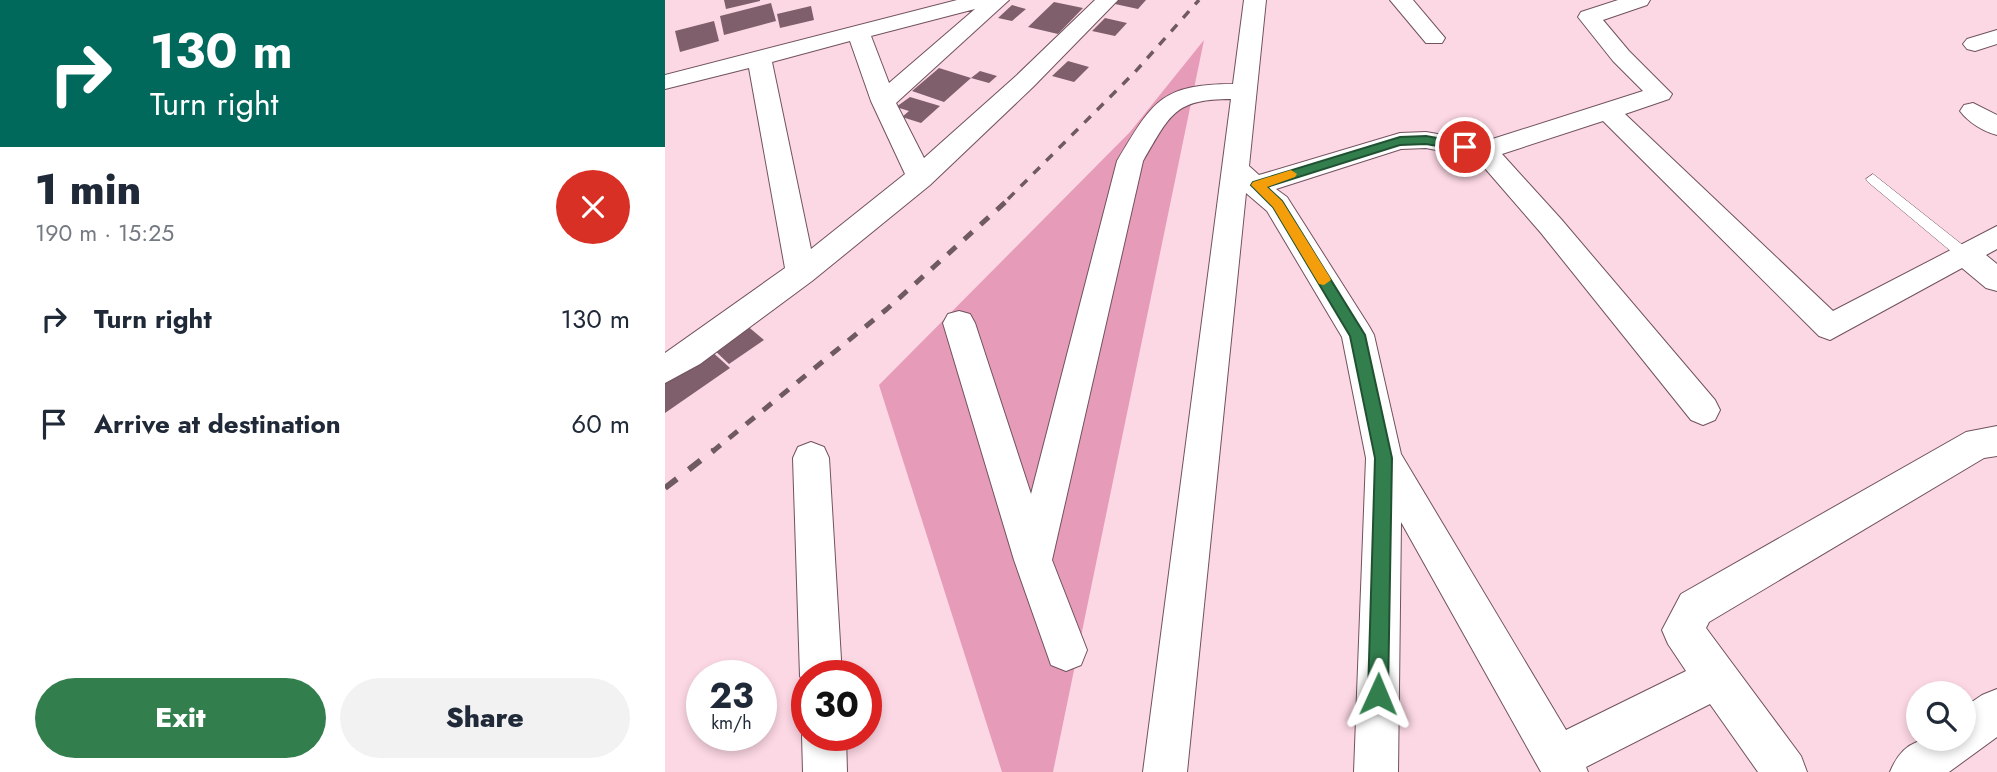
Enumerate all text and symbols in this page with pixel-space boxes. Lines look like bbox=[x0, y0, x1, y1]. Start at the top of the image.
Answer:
text: 130 m bbox=[150, 16, 293, 86]
icon: right bbox=[35, 28, 126, 119]
text: Turn right bbox=[150, 81, 279, 127]
pin bbox=[1435, 117, 1495, 177]
icon: arrive bbox=[1446, 128, 1484, 166]
text: 1 min bbox=[35, 159, 141, 220]
button: close bbox=[556, 170, 630, 244]
text: 190 m · 15:25 bbox=[35, 216, 174, 250]
icon: right bbox=[35, 300, 73, 338]
text: Turn right bbox=[94, 300, 212, 338]
text: 130 m bbox=[560, 300, 630, 338]
icon: arrive bbox=[35, 405, 73, 443]
text: Arrive at destination bbox=[94, 405, 341, 443]
text: 60 m bbox=[571, 405, 630, 443]
position arrow bbox=[1341, 657, 1415, 731]
speed limit sign: 30 bbox=[791, 660, 882, 751]
text: 23 bbox=[709, 671, 754, 721]
button: Exit bbox=[35, 678, 326, 758]
button: Share bbox=[340, 678, 630, 758]
map controls bbox=[1906, 681, 1976, 751]
button: search bbox=[1906, 681, 1976, 751]
text: km/h bbox=[711, 710, 752, 736]

